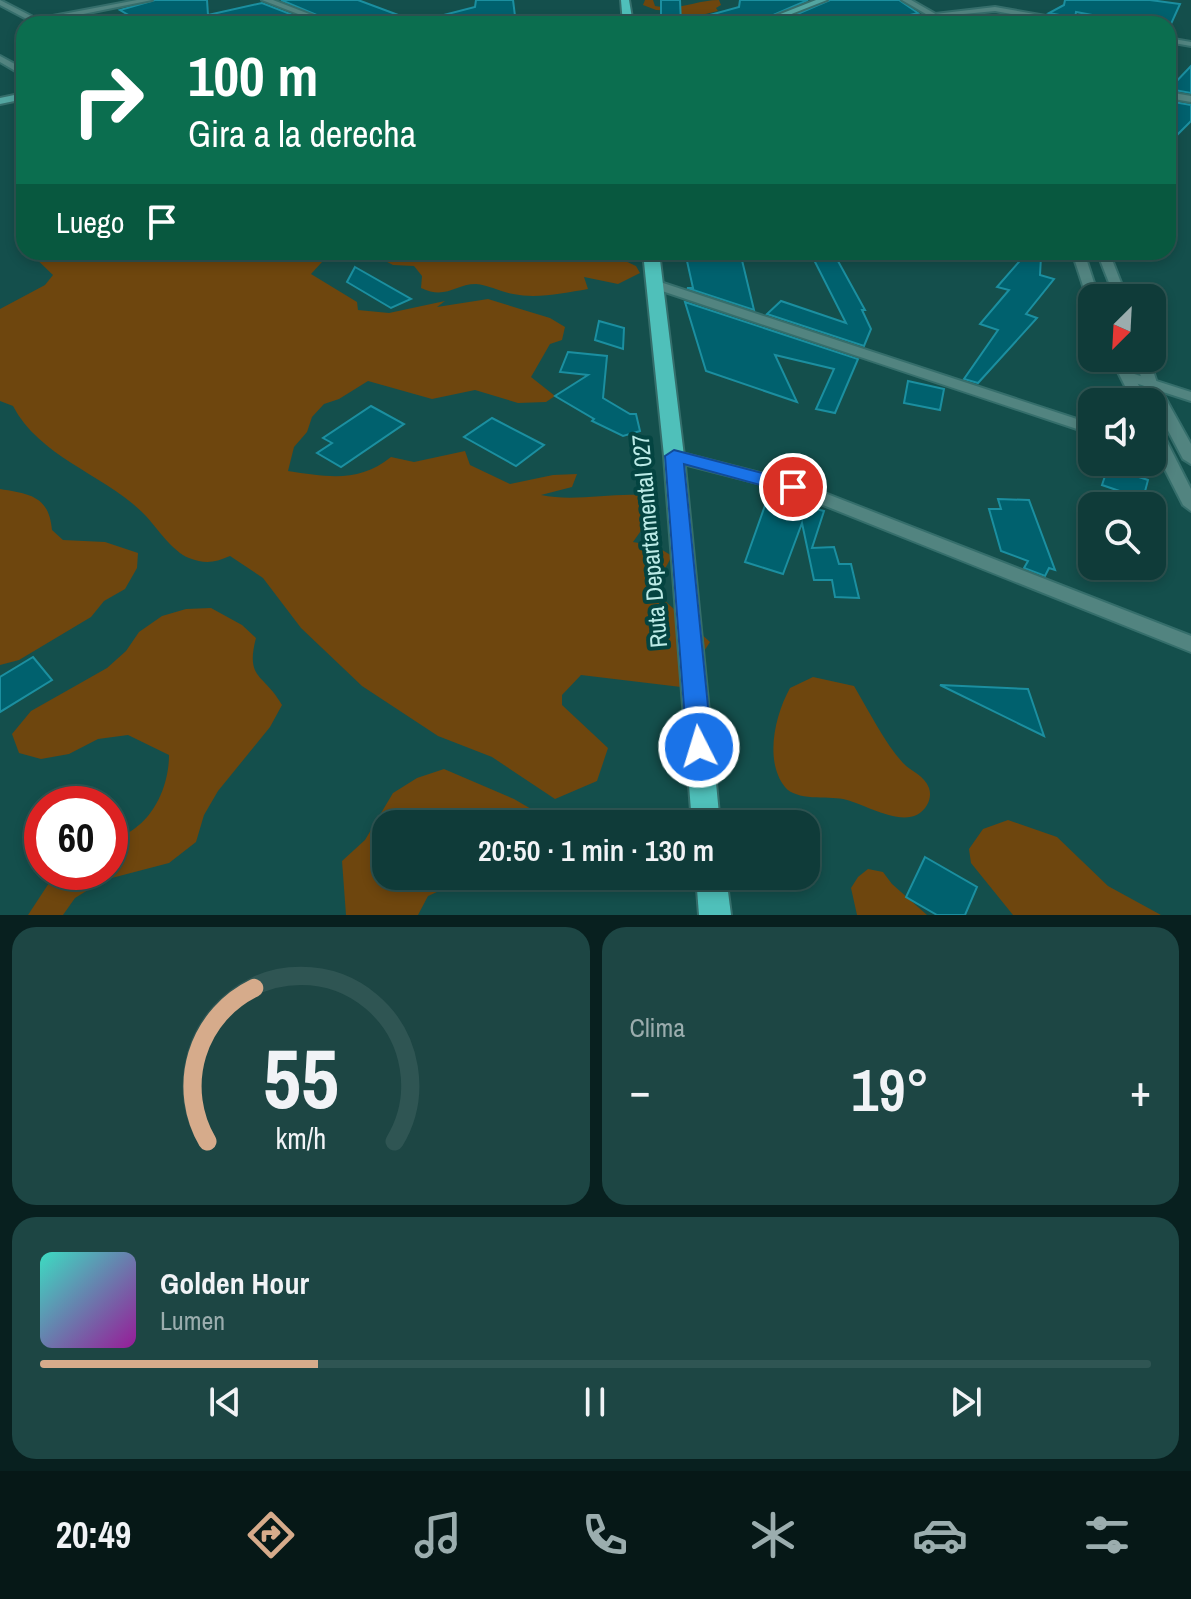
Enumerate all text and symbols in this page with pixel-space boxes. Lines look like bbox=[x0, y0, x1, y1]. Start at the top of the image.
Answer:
text: 100 m bbox=[188, 38, 318, 113]
icon: right bbox=[56, 48, 160, 152]
text: Gira a la derecha bbox=[188, 110, 416, 158]
icon: arrive bbox=[140, 200, 184, 244]
text: Luego bbox=[56, 202, 124, 242]
north arrow bbox=[1078, 284, 1166, 372]
map controls bbox=[1078, 284, 1166, 580]
button: sound bbox=[1078, 388, 1166, 476]
street label: Ruta Departamental 027 bbox=[624, 433, 674, 649]
pin bbox=[759, 453, 827, 521]
icon: arrive bbox=[771, 465, 815, 509]
button: search bbox=[1078, 492, 1166, 580]
position arrow bbox=[657, 705, 741, 789]
speed limit sign: 60 bbox=[24, 786, 128, 890]
text: 20:50 · 1 min · 130 m bbox=[478, 830, 714, 870]
text: Clima bbox=[630, 1010, 685, 1045]
text: 55 bbox=[263, 1022, 339, 1134]
text: 19° bbox=[851, 1049, 930, 1130]
text: − bbox=[630, 1060, 651, 1120]
text: + bbox=[1130, 1060, 1151, 1120]
text: km/h bbox=[275, 1119, 326, 1158]
text: Golden Hour bbox=[160, 1263, 309, 1303]
text: Lumen bbox=[160, 1303, 225, 1338]
icon: previous bbox=[203, 1380, 247, 1424]
icon: pause bbox=[573, 1380, 617, 1424]
icon: next bbox=[944, 1380, 988, 1424]
icon: directions bbox=[243, 1507, 299, 1563]
icon: music bbox=[410, 1507, 466, 1563]
icon: phone bbox=[577, 1507, 633, 1563]
icon: climate bbox=[745, 1507, 801, 1563]
icon: car bbox=[912, 1507, 968, 1563]
icon: filters bbox=[1079, 1507, 1135, 1563]
text: 20:49 bbox=[56, 1511, 131, 1559]

